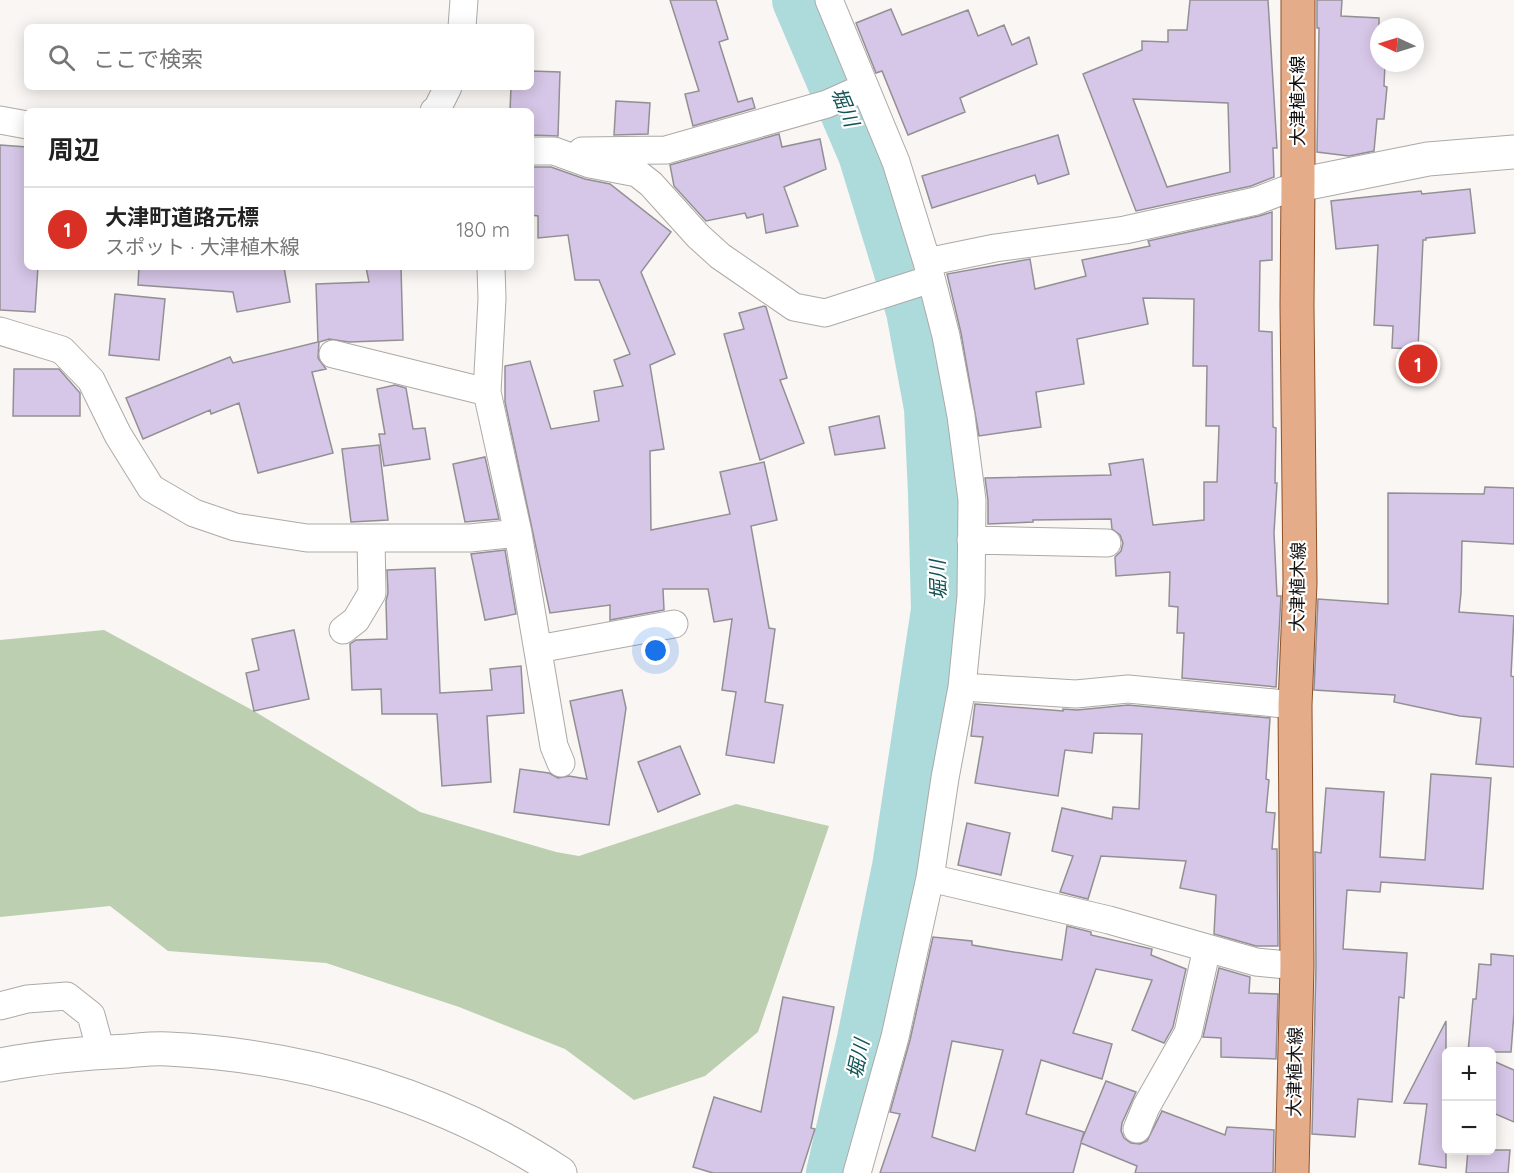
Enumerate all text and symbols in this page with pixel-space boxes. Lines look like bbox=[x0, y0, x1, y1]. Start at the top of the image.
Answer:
north arrow bbox=[1370, 18, 1424, 72]
search box bbox=[24, 24, 534, 90]
icon: search bbox=[45, 41, 78, 74]
text: ここで検索 bbox=[93, 45, 203, 73]
street label: 大津植木線 bbox=[1286, 56, 1309, 146]
water label: 堀川 bbox=[826, 84, 866, 132]
text: 周辺 bbox=[48, 133, 100, 166]
text: 大津町道路元標 bbox=[105, 203, 259, 231]
text: 1 bbox=[64, 217, 71, 242]
text: 180 m bbox=[456, 217, 510, 242]
text: スポット · 大津植木線 bbox=[105, 234, 300, 259]
pin: 1 bbox=[1398, 342, 1438, 386]
street label: 大津植木線 bbox=[1285, 542, 1310, 632]
water label: 堀川 bbox=[924, 558, 951, 600]
your location bbox=[641, 636, 670, 665]
street label: 大津植木線 bbox=[1282, 1027, 1307, 1117]
water label: 堀川 bbox=[841, 1035, 874, 1081]
map controls bbox=[1442, 1047, 1496, 1155]
button: + bbox=[1442, 1047, 1496, 1101]
button: − bbox=[1442, 1101, 1496, 1155]

